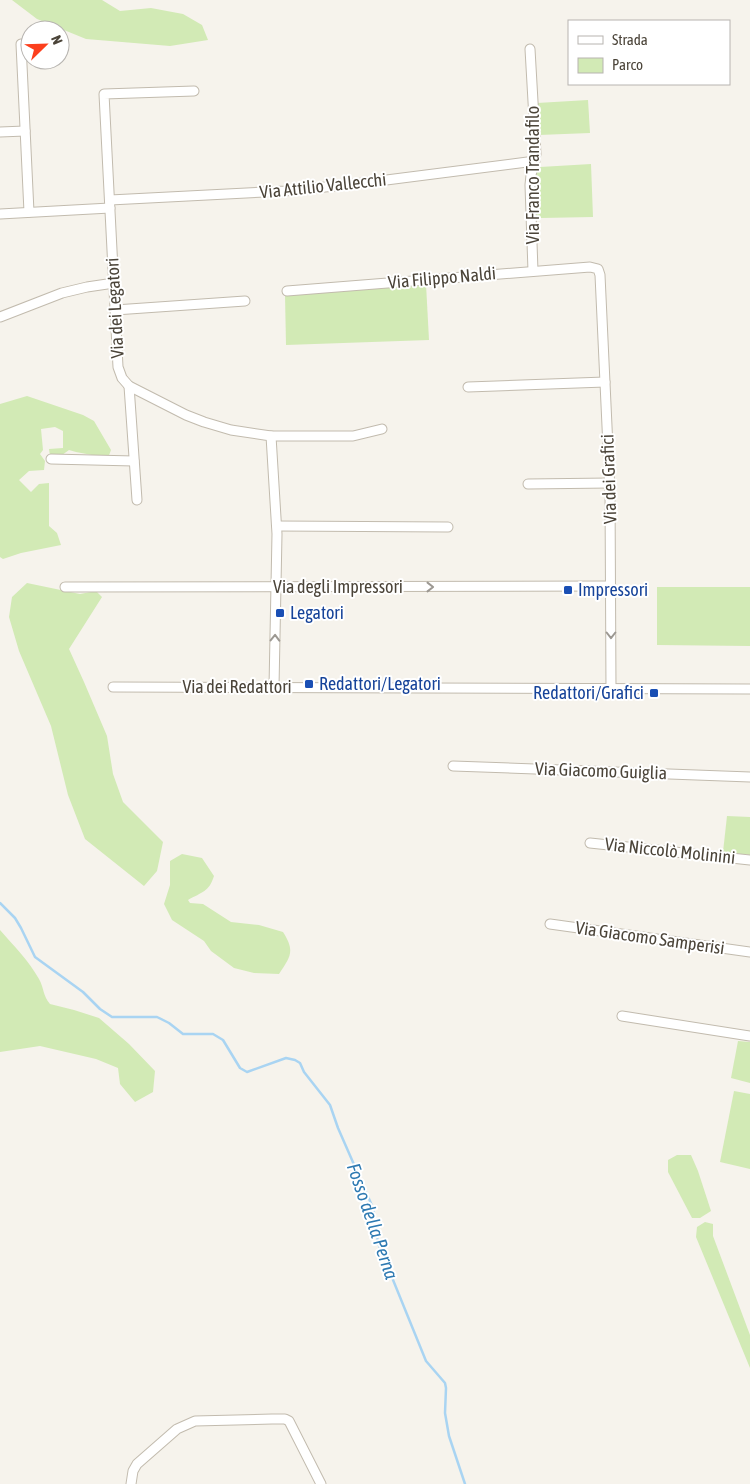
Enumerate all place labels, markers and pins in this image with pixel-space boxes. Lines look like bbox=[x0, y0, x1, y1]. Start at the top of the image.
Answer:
place label: Impressori bbox=[578, 579, 648, 600]
marker: Impressori bbox=[562, 584, 574, 596]
place label: Legatori bbox=[290, 602, 344, 623]
marker: Legatori bbox=[274, 607, 286, 619]
place label: Redattori/Legatori bbox=[319, 673, 441, 694]
marker: Redattori/Legatori bbox=[303, 678, 315, 690]
place label: Redattori/Grafici bbox=[533, 682, 644, 703]
marker: Redattori/Grafici bbox=[648, 687, 660, 699]

